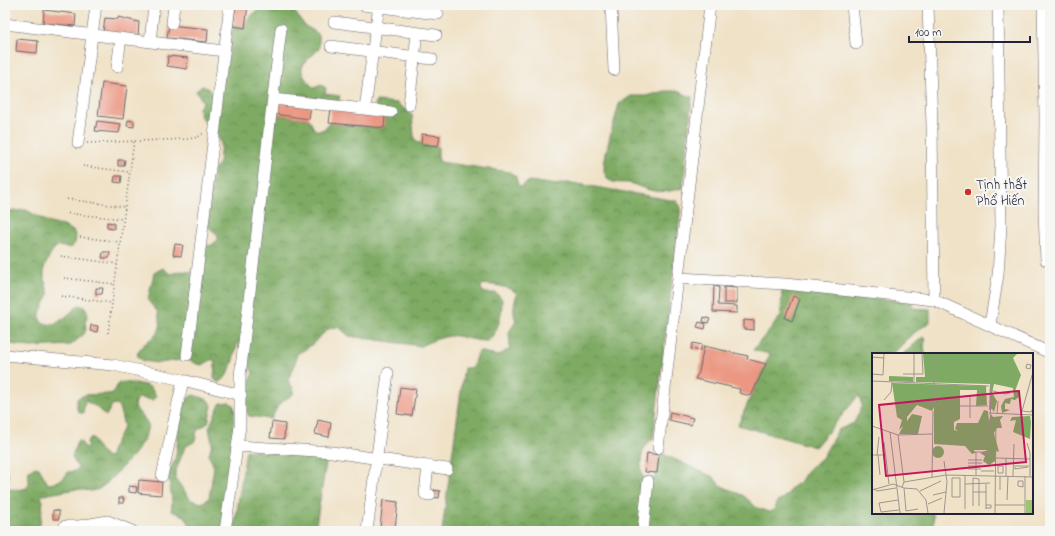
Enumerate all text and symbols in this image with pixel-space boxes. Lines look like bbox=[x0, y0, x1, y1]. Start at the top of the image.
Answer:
scale bar bbox=[909, 18, 1030, 44]
text: 100 m bbox=[915, 24, 942, 42]
place label: Tịnh thất Phổ Hiến bbox=[976, 175, 1028, 212]
marker: Tịnh thất Phổ Hiến bbox=[963, 187, 973, 197]
inset map bbox=[872, 353, 1033, 514]

